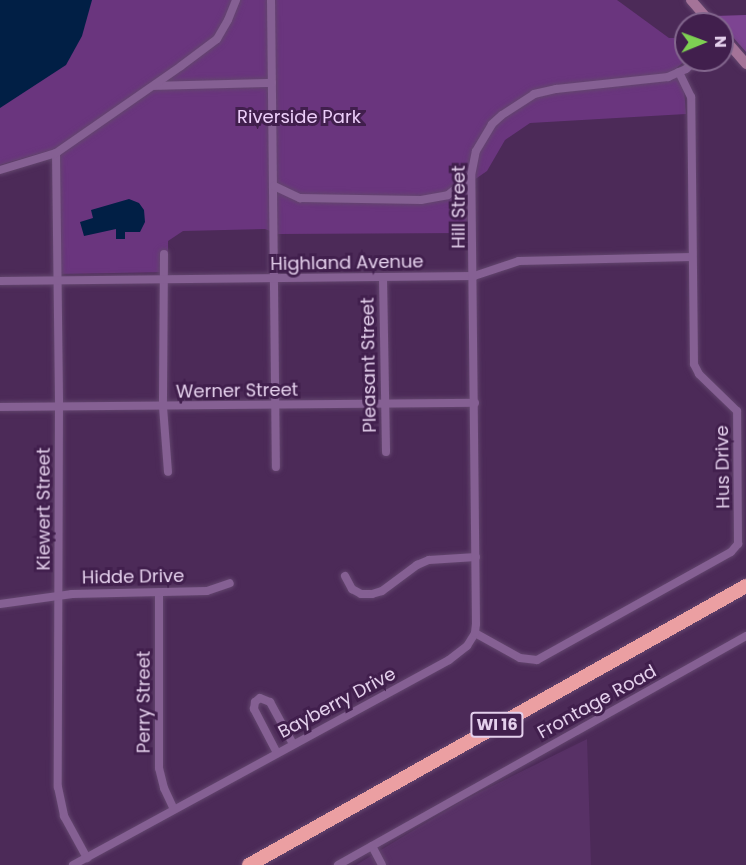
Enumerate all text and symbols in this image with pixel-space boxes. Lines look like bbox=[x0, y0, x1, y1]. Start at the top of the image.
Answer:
north arrow bbox=[674, 12, 734, 72]
text: N bbox=[709, 35, 732, 48]
park label: Riverside Park bbox=[237, 106, 361, 128]
street label: Hill Street bbox=[448, 165, 470, 249]
street label: Highland Avenue bbox=[270, 251, 424, 275]
street label: Pleasant Street bbox=[357, 297, 381, 433]
street label: Werner Street bbox=[176, 379, 298, 403]
street label: Hus Drive bbox=[711, 425, 735, 509]
street label: Kiewert Street bbox=[33, 447, 55, 571]
street label: Hidde Drive bbox=[82, 565, 184, 589]
street label: Perry Street bbox=[133, 651, 155, 753]
street label: Frontage Road bbox=[534, 660, 660, 744]
street label: Bayberry Drive bbox=[274, 663, 400, 743]
road number: WI 16 bbox=[470, 712, 524, 738]

